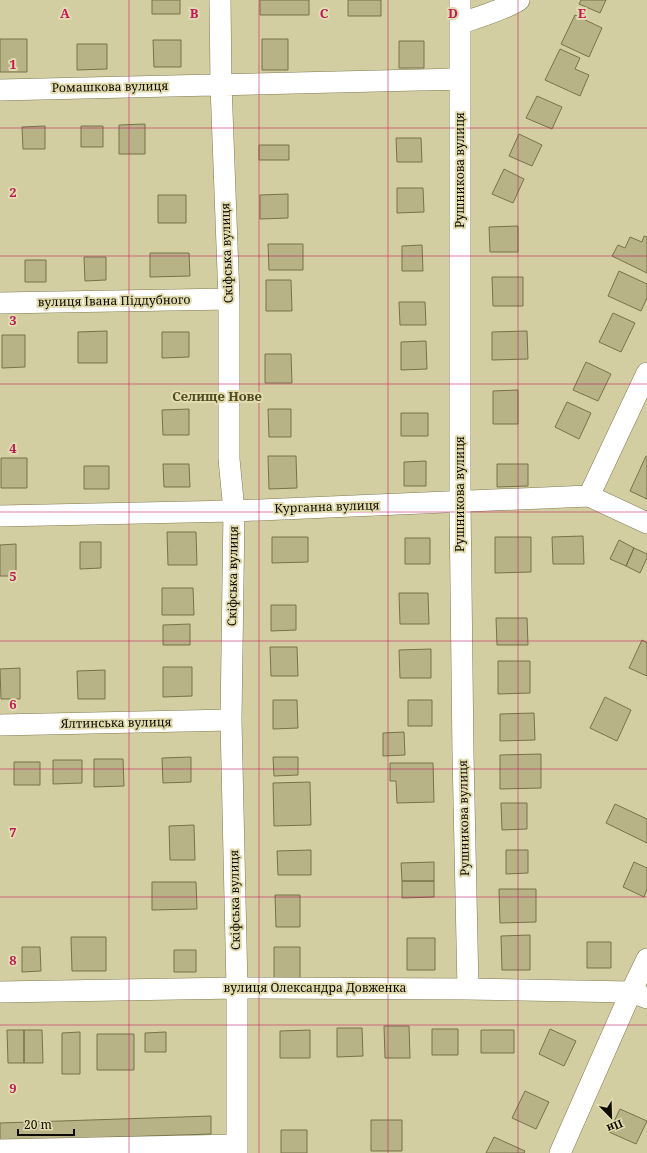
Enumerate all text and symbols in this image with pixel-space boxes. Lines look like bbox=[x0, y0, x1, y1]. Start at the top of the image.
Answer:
text: A bbox=[60, 4, 70, 22]
text: B bbox=[190, 4, 199, 22]
text: C bbox=[320, 4, 329, 22]
text: D bbox=[448, 4, 458, 22]
text: E bbox=[578, 4, 587, 22]
text: 1 bbox=[9, 55, 17, 73]
street label: Ромашкова вулиця bbox=[52, 77, 169, 96]
street label: Рушникова вулиця bbox=[451, 112, 468, 228]
text: 2 bbox=[9, 183, 17, 201]
street label: Скіфська вулиця bbox=[216, 202, 237, 303]
street label: вулиця Івана Піддубного bbox=[38, 291, 190, 310]
text: 3 bbox=[9, 311, 17, 329]
district label: Селище Нове bbox=[172, 387, 262, 405]
street label: Рушникова вулиця bbox=[451, 436, 468, 552]
text: 4 bbox=[9, 439, 17, 457]
street label: Курганна вулиця bbox=[274, 496, 380, 517]
street label: Скіфська вулиця bbox=[223, 526, 242, 626]
text: 5 bbox=[9, 567, 17, 585]
text: 6 bbox=[9, 695, 17, 713]
street label: Ялтинська вулиця bbox=[59, 713, 172, 732]
street label: Рушникова вулиця bbox=[454, 760, 473, 876]
text: 7 bbox=[9, 823, 17, 841]
street label: Скіфська вулиця bbox=[225, 850, 244, 950]
text: 8 bbox=[9, 951, 17, 969]
street label: вулиця Олександра Довженка bbox=[224, 979, 407, 996]
text: 9 bbox=[9, 1079, 17, 1097]
north arrow bbox=[591, 1097, 631, 1137]
scale bar bbox=[18, 1111, 74, 1137]
text: 20 m bbox=[24, 1116, 52, 1133]
text: Пн bbox=[604, 1117, 626, 1137]

